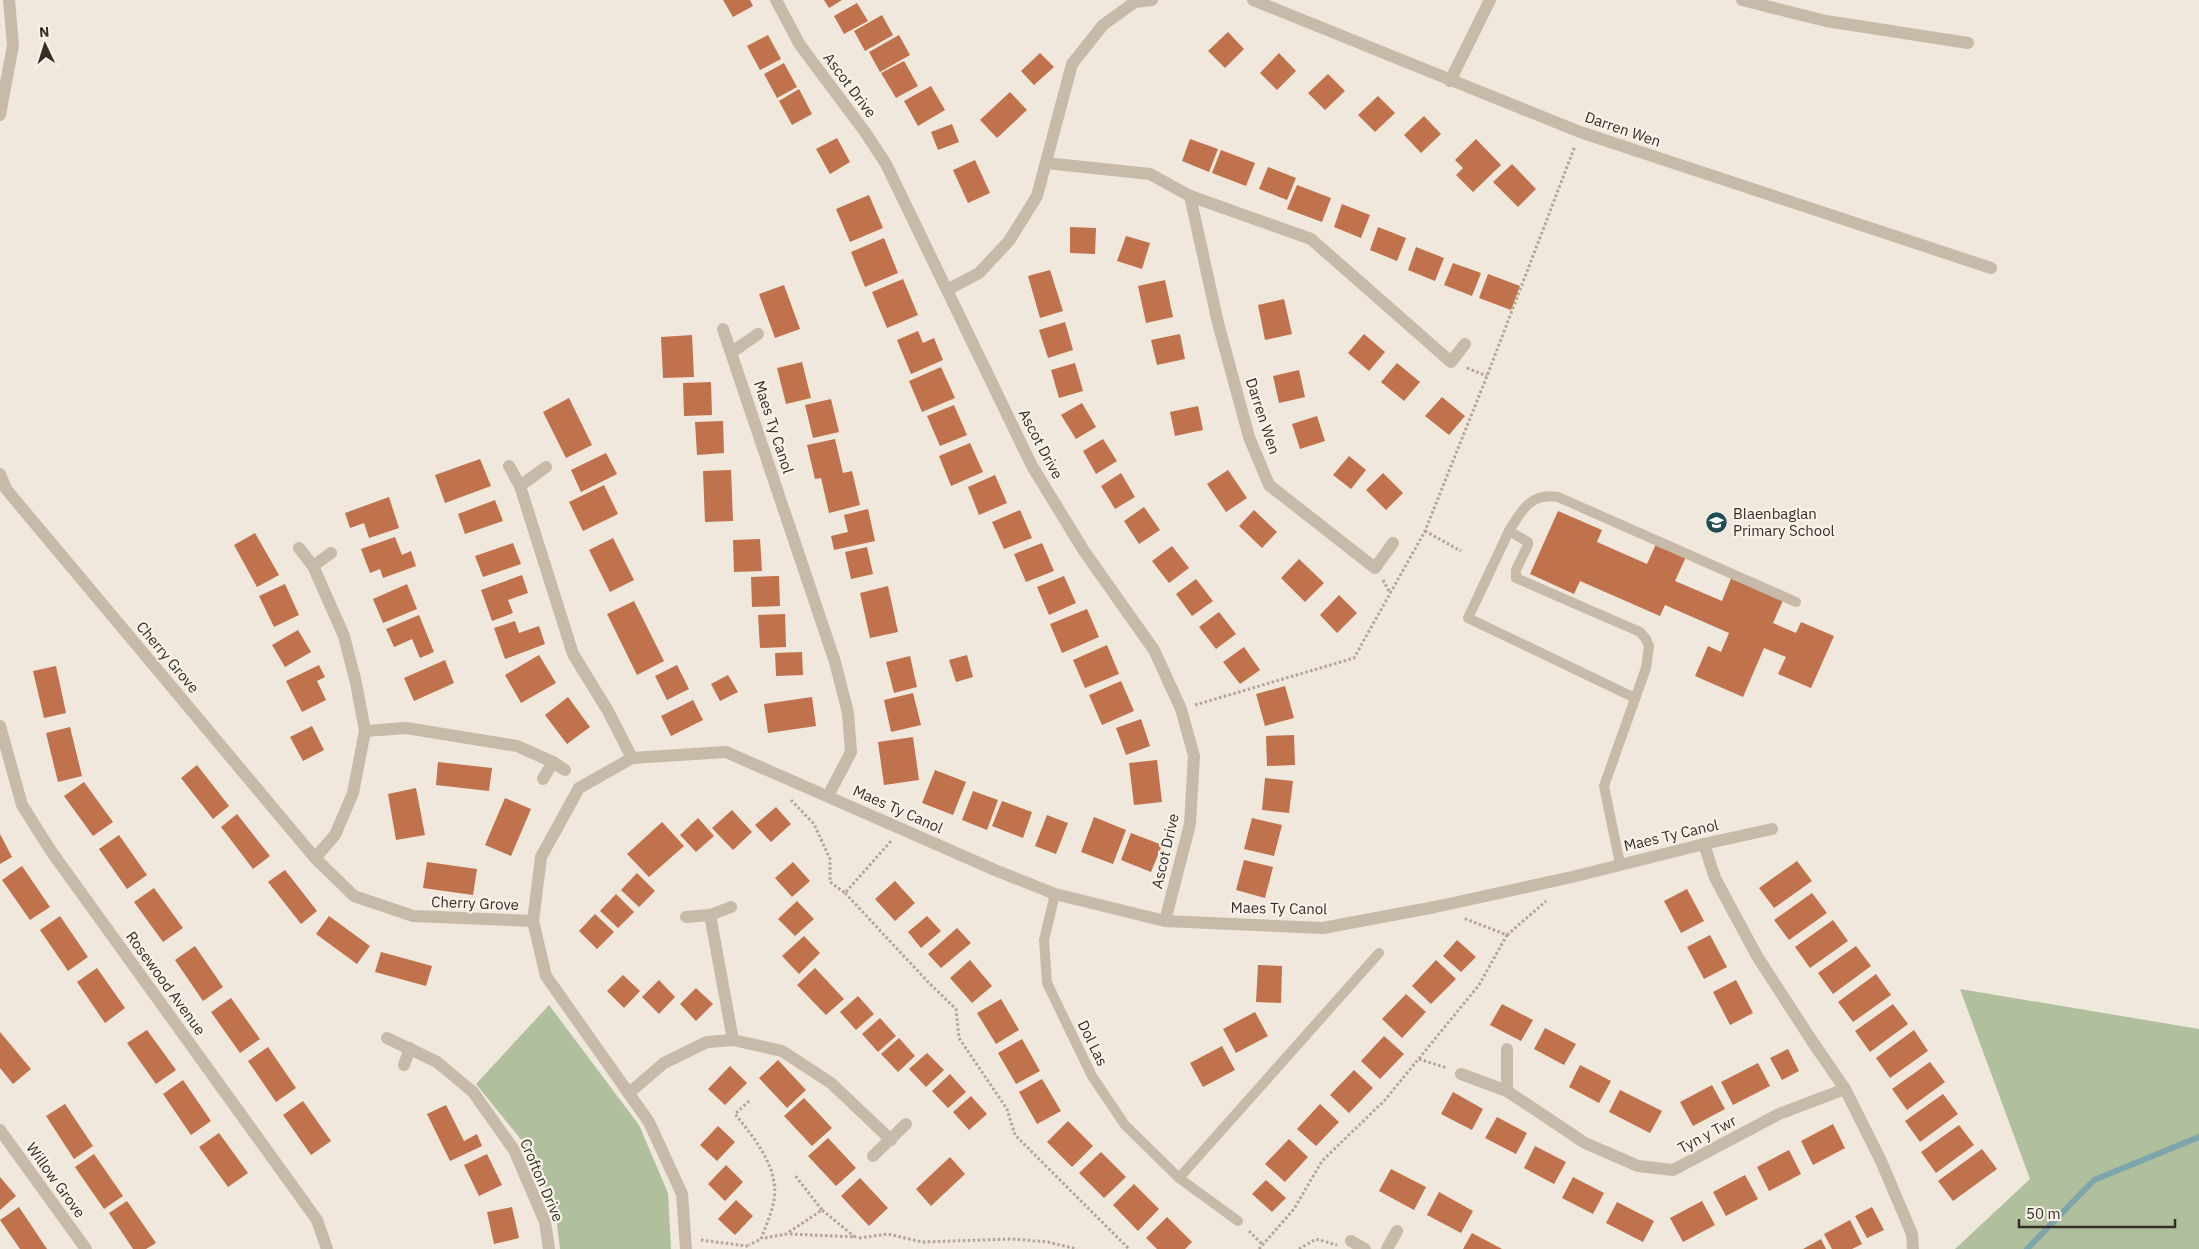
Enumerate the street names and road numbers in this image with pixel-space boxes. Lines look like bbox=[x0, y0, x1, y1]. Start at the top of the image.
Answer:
street label: Ascot Drive bbox=[819, 49, 881, 121]
street label: Darren Wen bbox=[1582, 107, 1664, 151]
street label: Darren Wen bbox=[1242, 375, 1284, 457]
street label: Maes Ty Canol bbox=[750, 378, 798, 476]
street label: Ascot Drive bbox=[1015, 406, 1067, 482]
street label: Cherry Grove bbox=[132, 617, 204, 697]
street label: Maes Ty Canol bbox=[850, 781, 946, 837]
street label: Ascot Drive bbox=[1147, 812, 1183, 890]
street label: Maes Ty Canol bbox=[1622, 815, 1720, 855]
street label: Cherry Grove bbox=[431, 892, 519, 914]
street label: Maes Ty Canol bbox=[1231, 898, 1327, 918]
street label: Rosewood Avenue bbox=[122, 927, 210, 1039]
street label: Dol Las bbox=[1074, 1017, 1112, 1069]
street label: Tyn y Twr bbox=[1674, 1110, 1740, 1157]
street label: Crofton Drive bbox=[516, 1136, 568, 1224]
street label: Willow Grove bbox=[22, 1139, 90, 1221]

